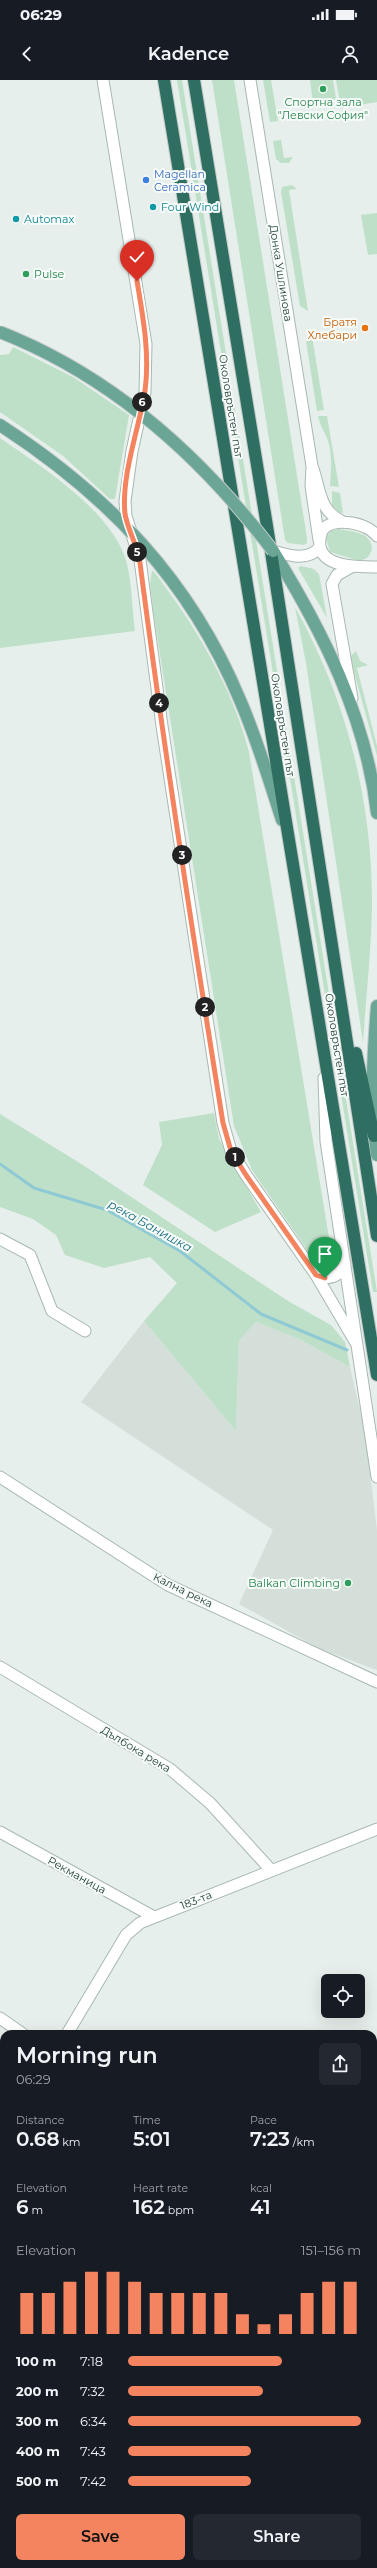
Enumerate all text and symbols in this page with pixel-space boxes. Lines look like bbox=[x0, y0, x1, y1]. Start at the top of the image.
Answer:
text: 06:29 bbox=[20, 5, 62, 24]
icon: back bbox=[16, 43, 38, 65]
text: Kadence bbox=[148, 43, 229, 65]
icon: person bbox=[339, 43, 361, 65]
marker: Спортна зала "Левски София" bbox=[318, 84, 328, 94]
place label: Спортна зала "Левски София" bbox=[278, 95, 368, 122]
place label: Magellan Ceramica bbox=[154, 167, 206, 194]
marker: Magellan Ceramica bbox=[141, 175, 151, 185]
place label: Four Wind bbox=[161, 200, 219, 214]
marker: Four Wind bbox=[148, 202, 158, 212]
place label: Automax bbox=[24, 212, 74, 226]
marker: Automax bbox=[11, 214, 21, 224]
street label: Донка Ушлинова bbox=[266, 224, 296, 322]
pin bbox=[120, 240, 154, 281]
icon: check bbox=[126, 246, 148, 268]
place label: Pulse bbox=[34, 267, 65, 281]
marker: Pulse bbox=[21, 269, 31, 279]
place label: Братя Хлебари bbox=[308, 315, 357, 342]
marker: Братя Хлебари bbox=[360, 323, 370, 333]
street label: Околовръстен път bbox=[216, 353, 246, 459]
pin: 6 bbox=[132, 392, 152, 412]
text: 6 bbox=[138, 395, 146, 409]
pin: 5 bbox=[127, 542, 147, 562]
text: 5 bbox=[134, 545, 140, 559]
street label: Околовръстен път bbox=[268, 672, 298, 778]
pin: 4 bbox=[149, 693, 169, 713]
text: 4 bbox=[155, 696, 163, 710]
pin: 3 bbox=[172, 845, 192, 865]
text: 3 bbox=[179, 848, 185, 862]
street label: Околовръстен път bbox=[322, 992, 352, 1098]
pin: 2 bbox=[195, 997, 215, 1017]
text: 2 bbox=[202, 1000, 208, 1014]
pin: 1 bbox=[225, 1147, 245, 1167]
text: 1 bbox=[233, 1150, 237, 1164]
water label: река Банишка bbox=[106, 1196, 195, 1255]
pin bbox=[308, 1237, 342, 1278]
icon: arrive bbox=[314, 1243, 336, 1265]
street label: Кална река bbox=[151, 1570, 215, 1610]
place label: Balkan Climbing bbox=[248, 1576, 340, 1590]
marker: Balkan Climbing bbox=[343, 1578, 353, 1588]
street label: Дълбока река bbox=[99, 1723, 173, 1775]
street label: Рекманица bbox=[45, 1853, 109, 1897]
street label: 183-та bbox=[178, 1887, 214, 1913]
map controls bbox=[321, 1974, 365, 2018]
button: locate bbox=[321, 1974, 365, 2018]
text: Morning run bbox=[16, 2042, 157, 2069]
button: share bbox=[319, 2043, 361, 2085]
text: 06:29 bbox=[16, 2071, 51, 2087]
text: Distance bbox=[16, 2113, 64, 2127]
text: Time bbox=[133, 2113, 161, 2127]
text: Pace bbox=[250, 2113, 277, 2127]
text: 0.68 bbox=[16, 2127, 59, 2151]
text: 5:01 bbox=[133, 2127, 171, 2151]
text: 7:23 bbox=[250, 2127, 290, 2151]
text: km bbox=[59, 2135, 80, 2149]
text: /km bbox=[290, 2135, 315, 2149]
text: Elevation bbox=[16, 2181, 67, 2195]
text: Heart rate bbox=[133, 2181, 188, 2195]
text: kcal bbox=[250, 2181, 272, 2195]
text: 6 bbox=[16, 2195, 29, 2219]
text: 162 bbox=[133, 2195, 165, 2219]
text: 41 bbox=[250, 2195, 271, 2219]
text: m bbox=[29, 2203, 43, 2217]
text: bpm bbox=[165, 2203, 194, 2217]
text: Elevation bbox=[16, 2242, 76, 2258]
text: 151–156 m bbox=[301, 2242, 361, 2258]
text: 100 m bbox=[16, 2353, 56, 2369]
text: 7:18 bbox=[80, 2353, 103, 2369]
text: 200 m bbox=[16, 2383, 59, 2399]
text: 7:32 bbox=[80, 2383, 105, 2399]
text: 300 m bbox=[16, 2413, 59, 2429]
text: 6:34 bbox=[80, 2413, 107, 2429]
text: 400 m bbox=[16, 2443, 60, 2459]
text: 7:43 bbox=[80, 2443, 106, 2459]
text: 500 m bbox=[16, 2473, 59, 2489]
text: 7:42 bbox=[80, 2473, 106, 2489]
button: Save bbox=[16, 2514, 185, 2560]
button: Share bbox=[193, 2514, 361, 2560]

